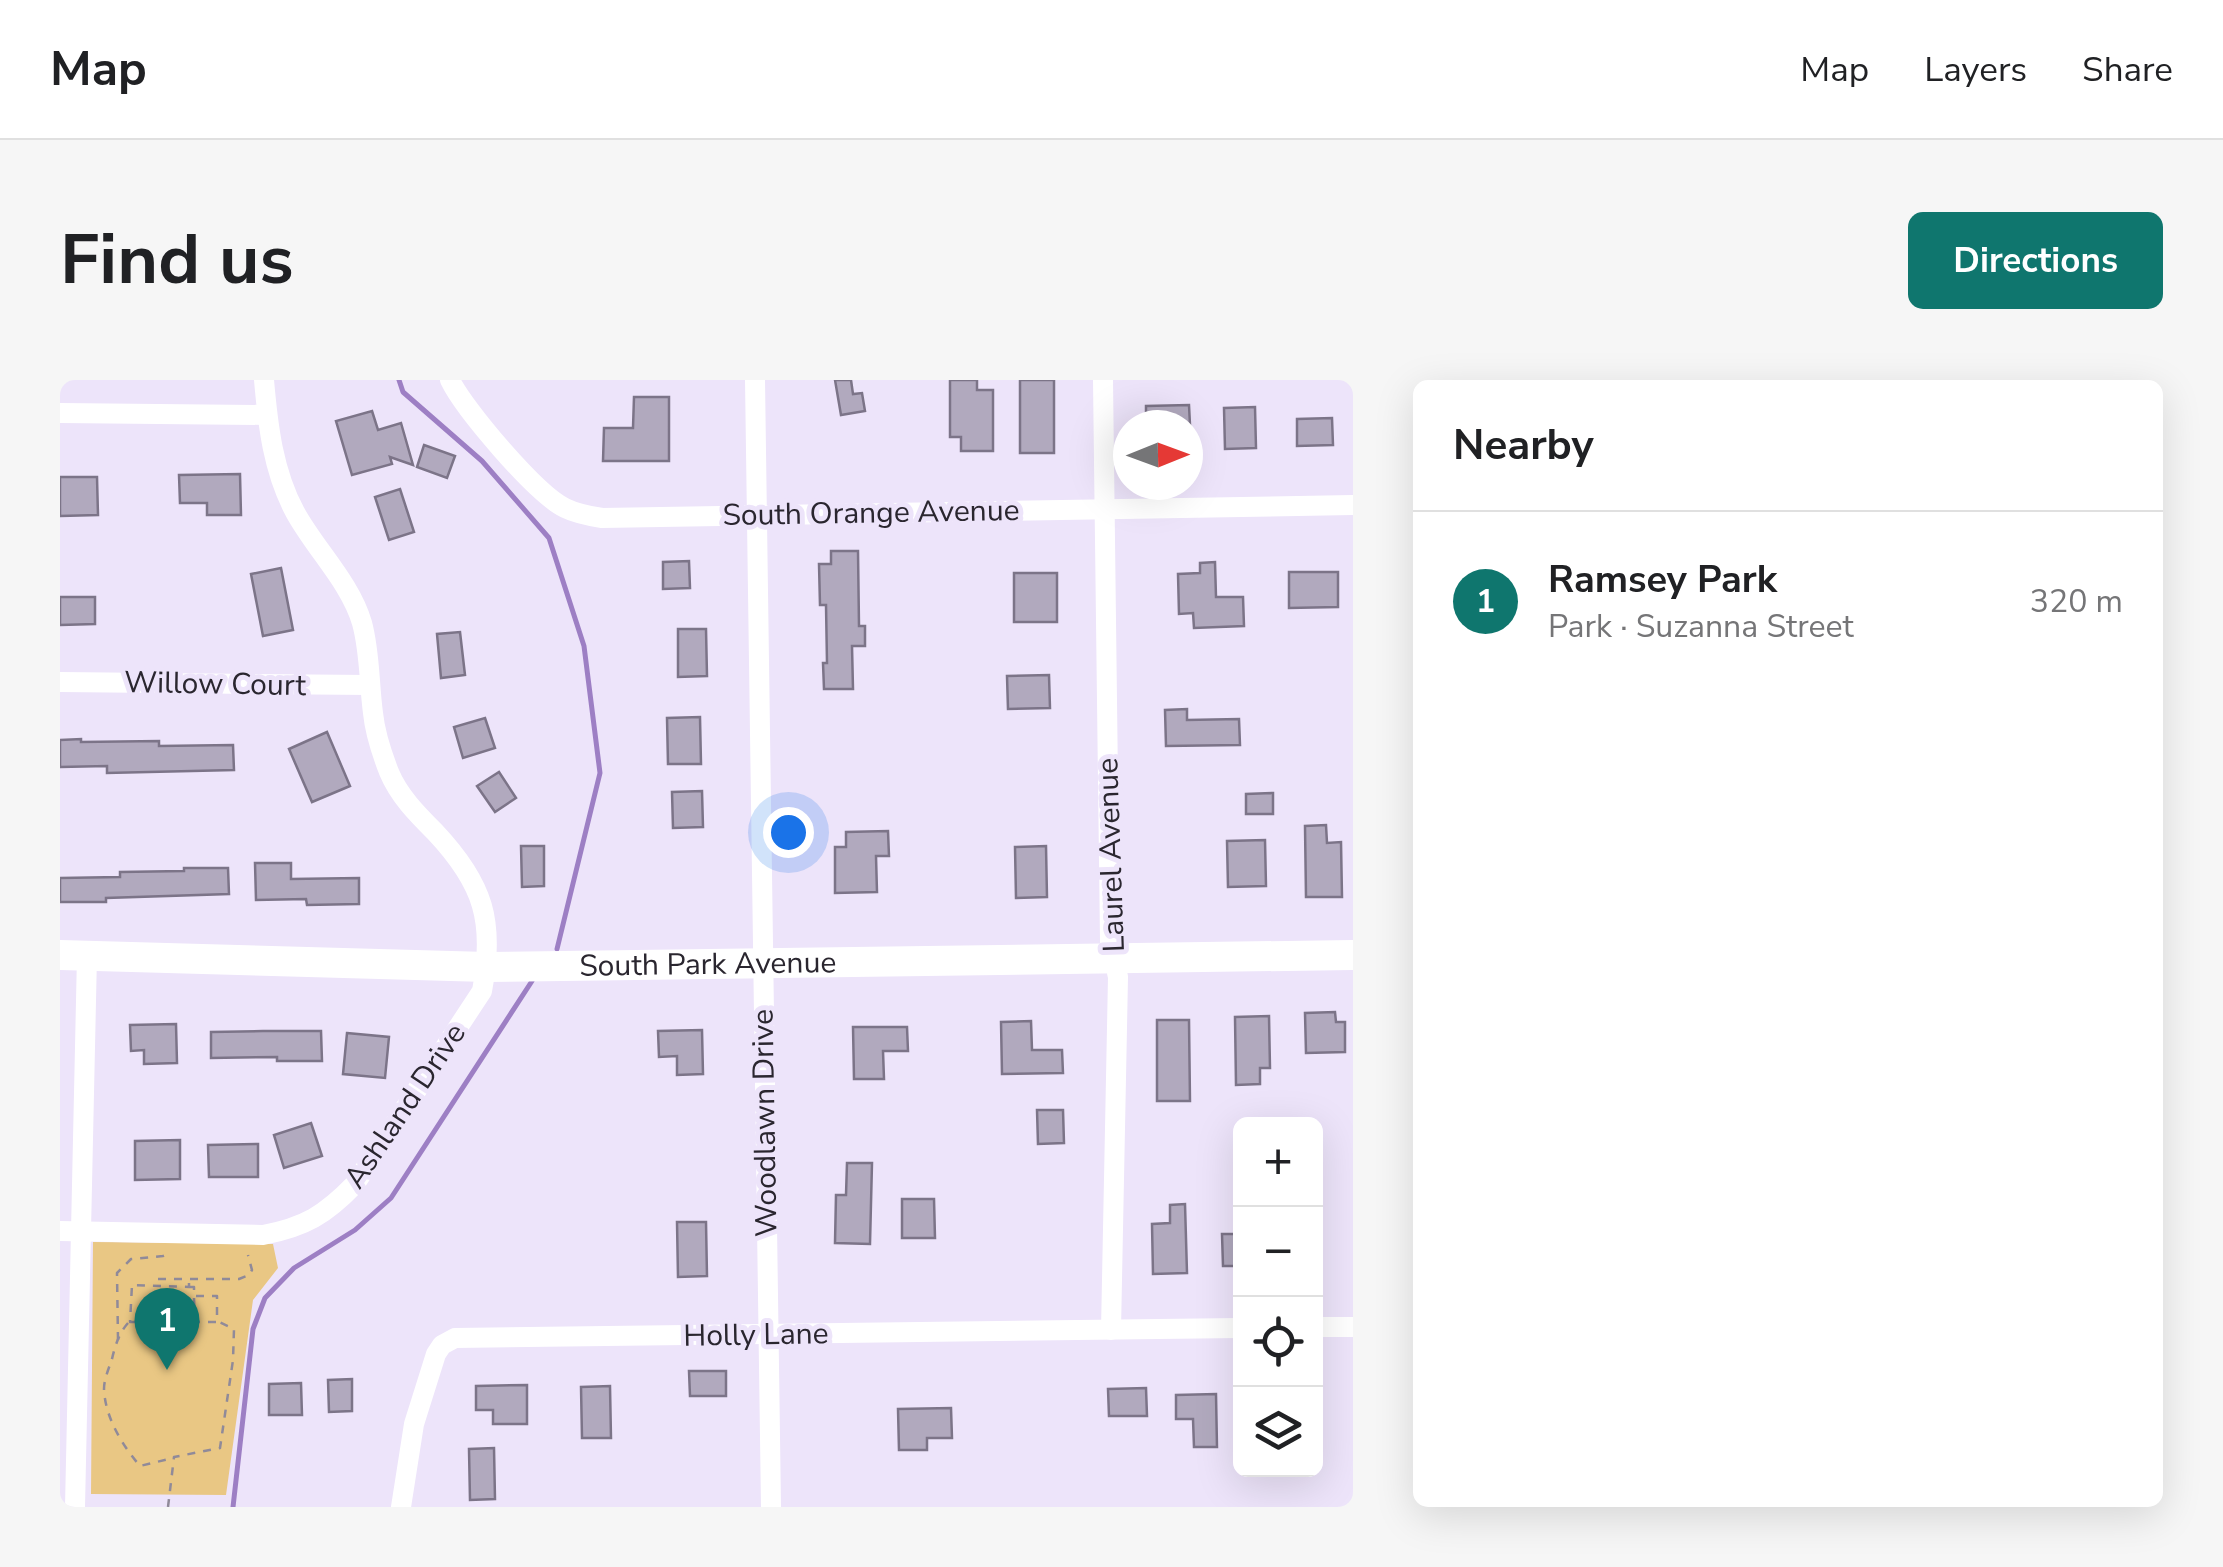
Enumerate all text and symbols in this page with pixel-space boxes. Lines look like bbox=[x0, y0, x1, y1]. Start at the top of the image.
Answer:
text: Map bbox=[50, 36, 147, 102]
text: Map bbox=[1800, 46, 1869, 93]
text: Layers bbox=[1924, 46, 2027, 93]
text: Share bbox=[2082, 46, 2173, 93]
text: Find us bbox=[60, 212, 294, 308]
button: Directions bbox=[1908, 212, 2163, 309]
north arrow bbox=[1113, 410, 1203, 500]
text: Nearby bbox=[1453, 417, 1594, 474]
street label: South Orange Avenue bbox=[722, 490, 1020, 536]
text: Ramsey Park bbox=[1548, 554, 1777, 605]
text: 1 bbox=[1476, 580, 1495, 623]
text: 320 m bbox=[2030, 580, 2123, 623]
text: Park · Suzanna Street bbox=[1548, 605, 1854, 648]
street label: Willow Court bbox=[124, 662, 307, 706]
street label: Laurel Avenue bbox=[1087, 757, 1135, 953]
your location bbox=[763, 807, 814, 858]
street label: South Park Avenue bbox=[579, 942, 837, 986]
street label: Woodlawn Drive bbox=[743, 1009, 787, 1237]
street label: Ashland Drive bbox=[335, 1015, 475, 1197]
map controls bbox=[1233, 1117, 1323, 1477]
button: + bbox=[1233, 1117, 1323, 1207]
button: − bbox=[1233, 1207, 1323, 1297]
pin: 1 bbox=[134, 1288, 200, 1370]
button: locate bbox=[1233, 1297, 1323, 1387]
street label: Holly Lane bbox=[683, 1313, 829, 1357]
button: layers bbox=[1233, 1387, 1323, 1477]

